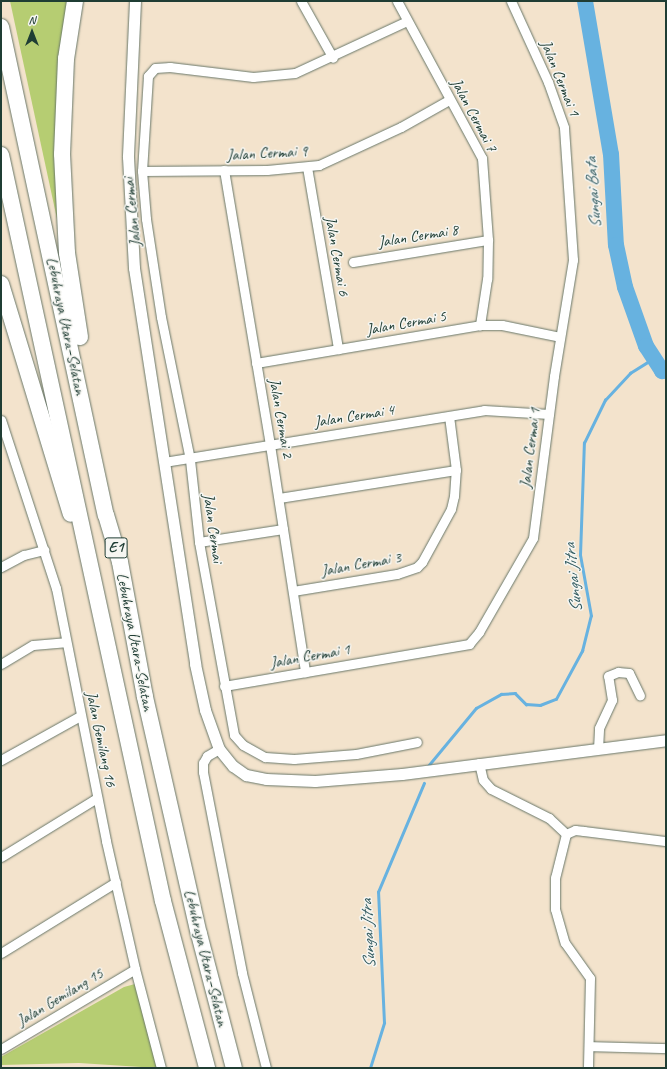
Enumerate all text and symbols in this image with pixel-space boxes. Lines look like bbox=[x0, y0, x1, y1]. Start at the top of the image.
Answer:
north arrow bbox=[12, 12, 52, 52]
text: N bbox=[29, 13, 35, 27]
street label: Jalan Cermai 1 bbox=[536, 37, 584, 119]
street label: Jalan Cermai 7 bbox=[447, 75, 501, 155]
street label: Jalan Cermai 9 bbox=[226, 141, 308, 165]
water label: Sungai Bata bbox=[580, 157, 606, 229]
street label: Jalan Cermai bbox=[119, 176, 145, 248]
street label: Jalan Cermai 6 bbox=[321, 215, 353, 297]
street label: Jalan Cermai 8 bbox=[377, 220, 459, 252]
street label: Lebuhraya Utara–Selatan bbox=[42, 255, 90, 397]
street label: Jalan Cermai 5 bbox=[365, 307, 447, 339]
street label: Jalan Cermai 2 bbox=[265, 377, 297, 459]
street label: Jalan Cermai 4 bbox=[313, 400, 395, 432]
street label: Jalan Cermai 1 bbox=[516, 407, 544, 489]
street label: Jalan Cermai bbox=[199, 492, 227, 564]
road number: E1 bbox=[104, 535, 128, 561]
water label: Sungai Jitra bbox=[559, 543, 587, 613]
street label: Jalan Cermai 3 bbox=[320, 548, 402, 580]
street label: Lebuhraya Utara–Selatan bbox=[112, 571, 158, 713]
street label: Jalan Cermai 1 bbox=[269, 640, 351, 672]
street label: Jalan Gemilang 16 bbox=[81, 689, 121, 789]
street label: Lebuhraya Utara–Selatan bbox=[180, 887, 232, 1029]
water label: Sungai Jitra bbox=[356, 899, 380, 969]
street label: Jalan Gemilang 15 bbox=[13, 964, 107, 1030]

